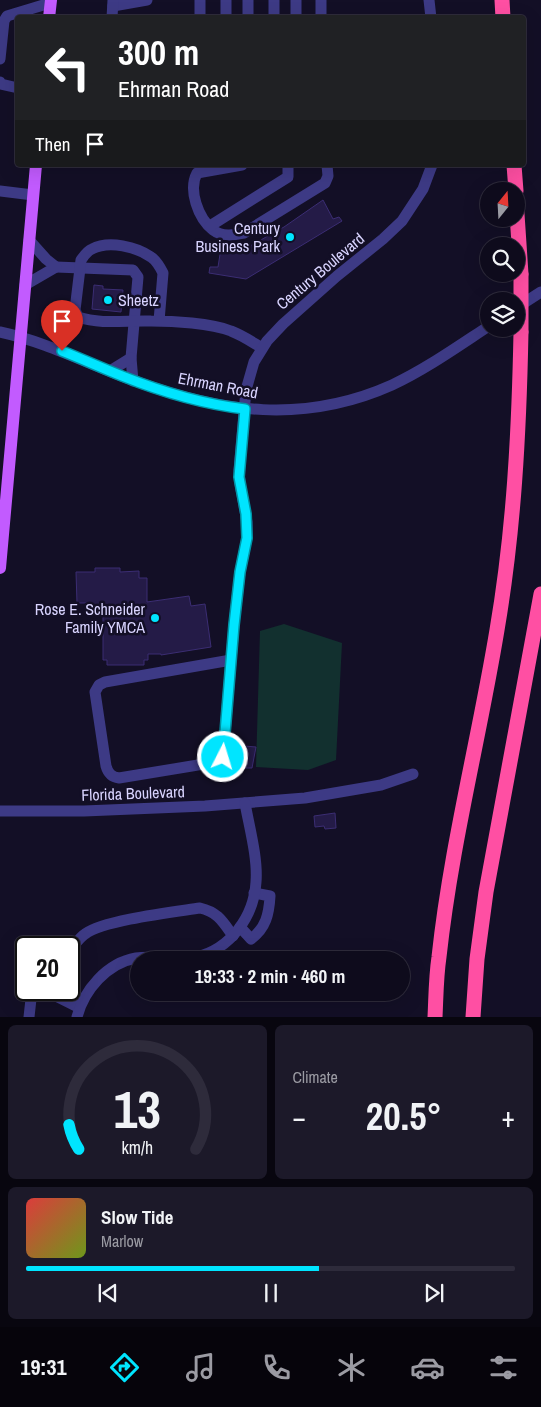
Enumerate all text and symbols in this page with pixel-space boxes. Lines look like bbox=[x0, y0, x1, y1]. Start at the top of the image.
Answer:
text: 300 m bbox=[118, 29, 199, 76]
icon: left bbox=[35, 35, 100, 100]
text: Ehrman Road bbox=[118, 74, 229, 104]
icon: arrive bbox=[81, 130, 109, 158]
text: Then bbox=[35, 131, 71, 157]
north arrow bbox=[480, 182, 525, 228]
map controls bbox=[480, 182, 525, 337]
place label: Century Business Park bbox=[195, 217, 280, 257]
street label: Century Boulevard bbox=[271, 228, 369, 314]
marker: Century Business Park bbox=[284, 231, 296, 243]
button: search bbox=[480, 237, 525, 282]
place label: Sheetz bbox=[118, 289, 159, 311]
button: layers bbox=[480, 292, 525, 337]
marker: Sheetz bbox=[102, 294, 114, 306]
pin bbox=[41, 300, 83, 351]
icon: arrive bbox=[48, 307, 76, 335]
street label: Ehrman Road bbox=[176, 366, 260, 404]
place label: Rose E. Schneider Family YMCA bbox=[35, 598, 146, 638]
marker: Rose E. Schneider Family YMCA bbox=[149, 612, 161, 624]
position arrow bbox=[196, 730, 248, 782]
street label: Florida Boulevard bbox=[81, 780, 185, 806]
speed limit sign: 20 bbox=[15, 936, 80, 1001]
text: 19:33 · 2 min · 460 m bbox=[195, 963, 345, 989]
text: Climate bbox=[293, 1066, 338, 1088]
text: 13 bbox=[114, 1074, 161, 1144]
text: 20.5° bbox=[366, 1091, 442, 1142]
text: − bbox=[293, 1098, 306, 1136]
text: + bbox=[502, 1098, 515, 1136]
text: km/h bbox=[121, 1136, 153, 1160]
text: Slow Tide bbox=[101, 1204, 173, 1230]
text: Marlow bbox=[101, 1230, 143, 1252]
icon: previous bbox=[94, 1279, 122, 1307]
icon: pause bbox=[257, 1279, 285, 1307]
icon: next bbox=[420, 1279, 448, 1307]
icon: directions bbox=[107, 1350, 142, 1385]
icon: music bbox=[183, 1350, 218, 1385]
icon: phone bbox=[259, 1350, 294, 1385]
icon: climate bbox=[334, 1350, 369, 1385]
icon: car bbox=[410, 1350, 445, 1385]
icon: filters bbox=[486, 1350, 521, 1385]
text: 19:31 bbox=[20, 1352, 66, 1382]

